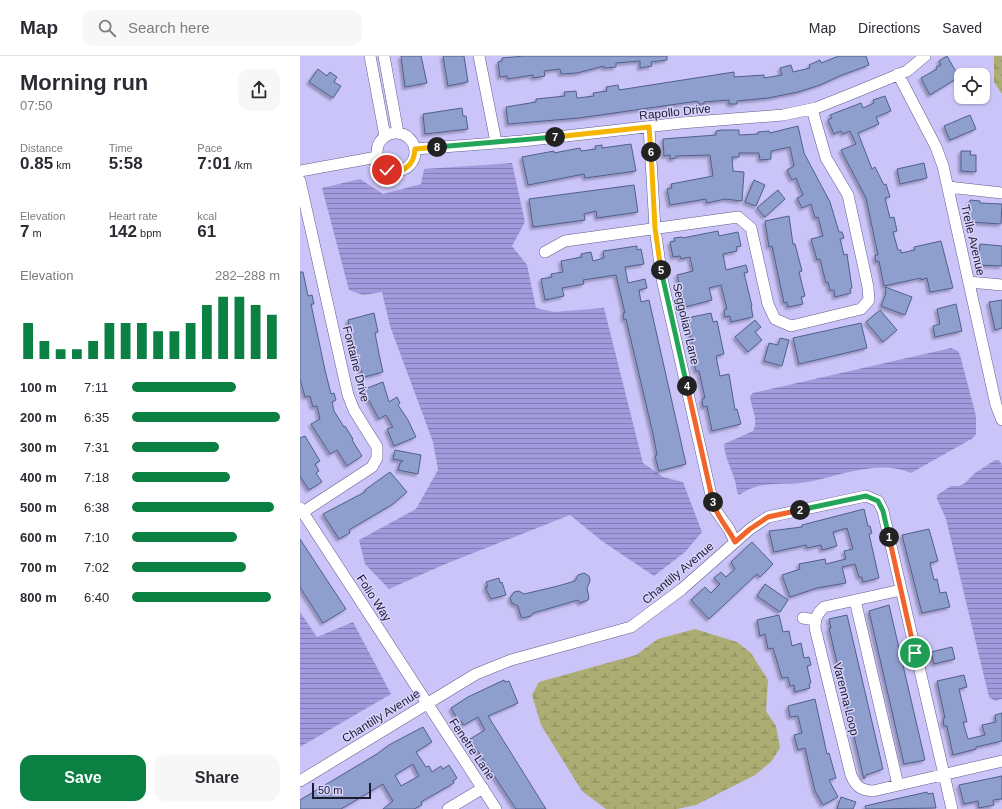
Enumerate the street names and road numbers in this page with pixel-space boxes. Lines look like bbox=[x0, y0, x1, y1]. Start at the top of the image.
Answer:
street label: Rapollo Drive bbox=[638, 101, 712, 123]
street label: Trelle Avenue bbox=[958, 203, 988, 277]
street label: Seggolian Lane bbox=[670, 282, 702, 367]
street label: Fontaine Drive bbox=[340, 324, 372, 404]
street label: Chantilly Avenue bbox=[639, 539, 717, 607]
street label: Folio Way bbox=[354, 572, 394, 624]
street label: Varenna Loop bbox=[830, 661, 862, 737]
street label: Chantilly Avenue bbox=[339, 686, 423, 746]
street label: Fenetre Lane bbox=[446, 715, 498, 783]

